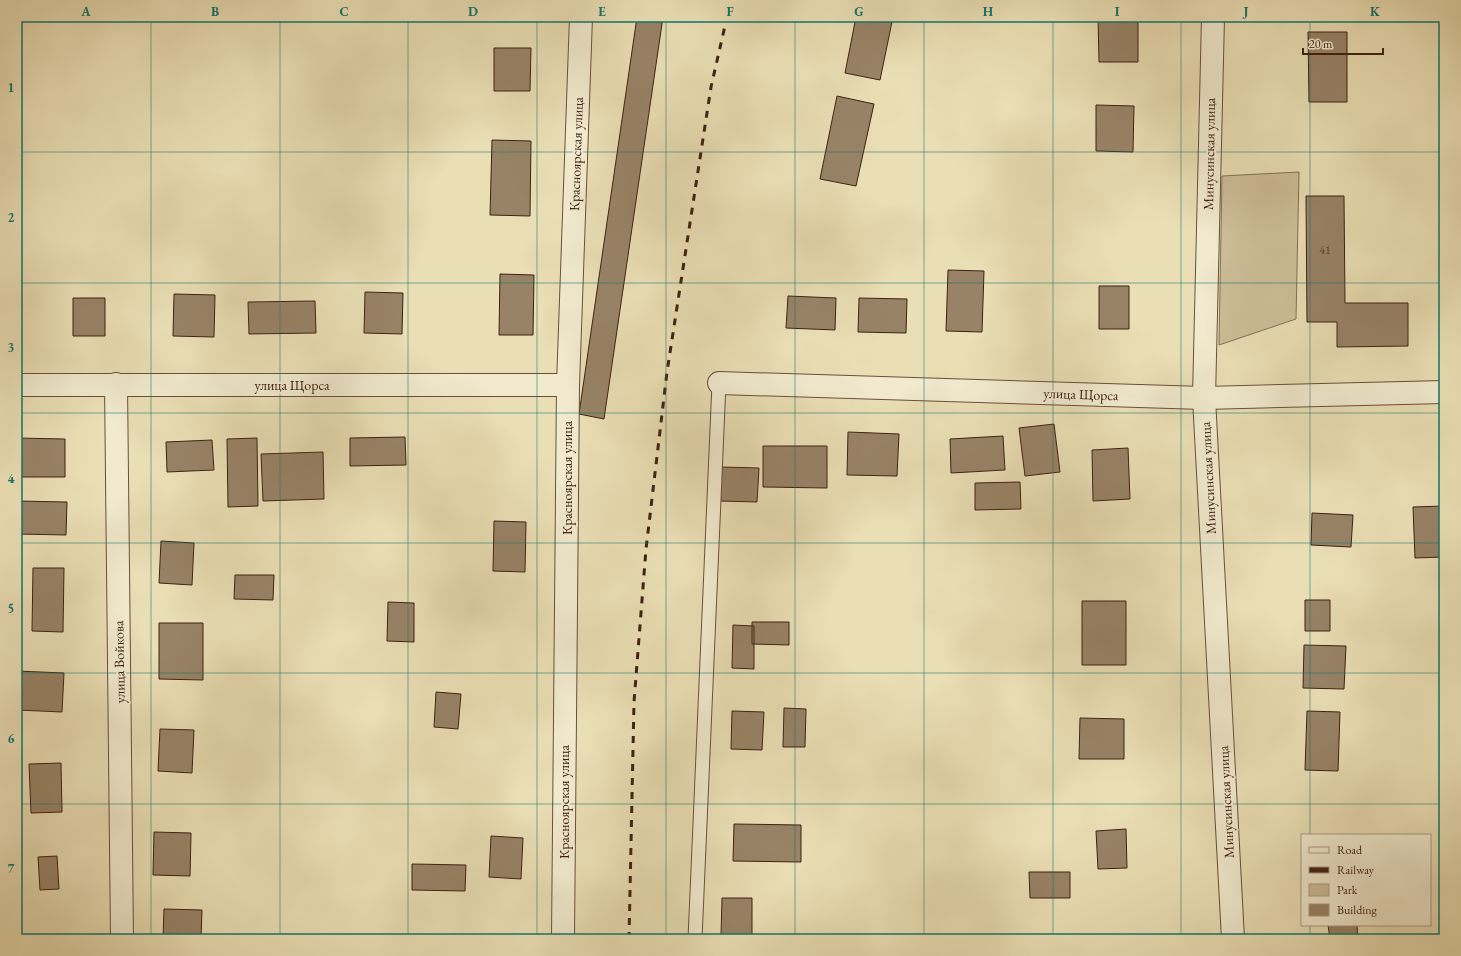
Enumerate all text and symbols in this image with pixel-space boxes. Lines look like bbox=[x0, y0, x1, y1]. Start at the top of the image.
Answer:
text: A bbox=[80, 3, 91, 20]
text: B bbox=[211, 3, 219, 20]
text: C bbox=[339, 3, 349, 20]
text: D bbox=[468, 3, 478, 20]
text: E bbox=[598, 3, 606, 20]
text: F bbox=[726, 3, 734, 20]
text: G bbox=[854, 3, 864, 20]
text: H bbox=[983, 3, 994, 20]
text: I bbox=[1115, 3, 1120, 20]
text: J bbox=[1242, 3, 1249, 20]
text: K bbox=[1370, 3, 1381, 20]
scale bar bbox=[1303, 30, 1383, 56]
text: 20 m bbox=[1309, 36, 1333, 52]
text: 1 bbox=[8, 79, 15, 96]
street label: Красноярская улица bbox=[565, 96, 587, 211]
street label: Минусинская улица bbox=[1199, 97, 1219, 210]
text: 2 bbox=[8, 209, 15, 226]
house number: 41 bbox=[1319, 242, 1331, 258]
text: 3 bbox=[8, 339, 15, 356]
street label: улица Щорса bbox=[254, 376, 330, 394]
street label: улица Щорса bbox=[1043, 384, 1119, 404]
street label: Красноярская улица bbox=[558, 421, 576, 535]
street label: Минусинская улица bbox=[1196, 421, 1220, 535]
text: 4 bbox=[8, 470, 15, 487]
text: 5 bbox=[8, 600, 14, 617]
street label: улица Войкова bbox=[109, 620, 129, 704]
text: 6 bbox=[8, 730, 15, 747]
street label: Красноярская улица bbox=[555, 745, 573, 859]
street label: Минусинская улица bbox=[1214, 745, 1238, 859]
legend bbox=[1301, 834, 1431, 926]
text: Road bbox=[1337, 842, 1363, 858]
text: 7 bbox=[8, 860, 15, 877]
text: Railway bbox=[1337, 862, 1375, 878]
text: Park bbox=[1337, 882, 1358, 898]
text: Building bbox=[1337, 902, 1378, 918]

